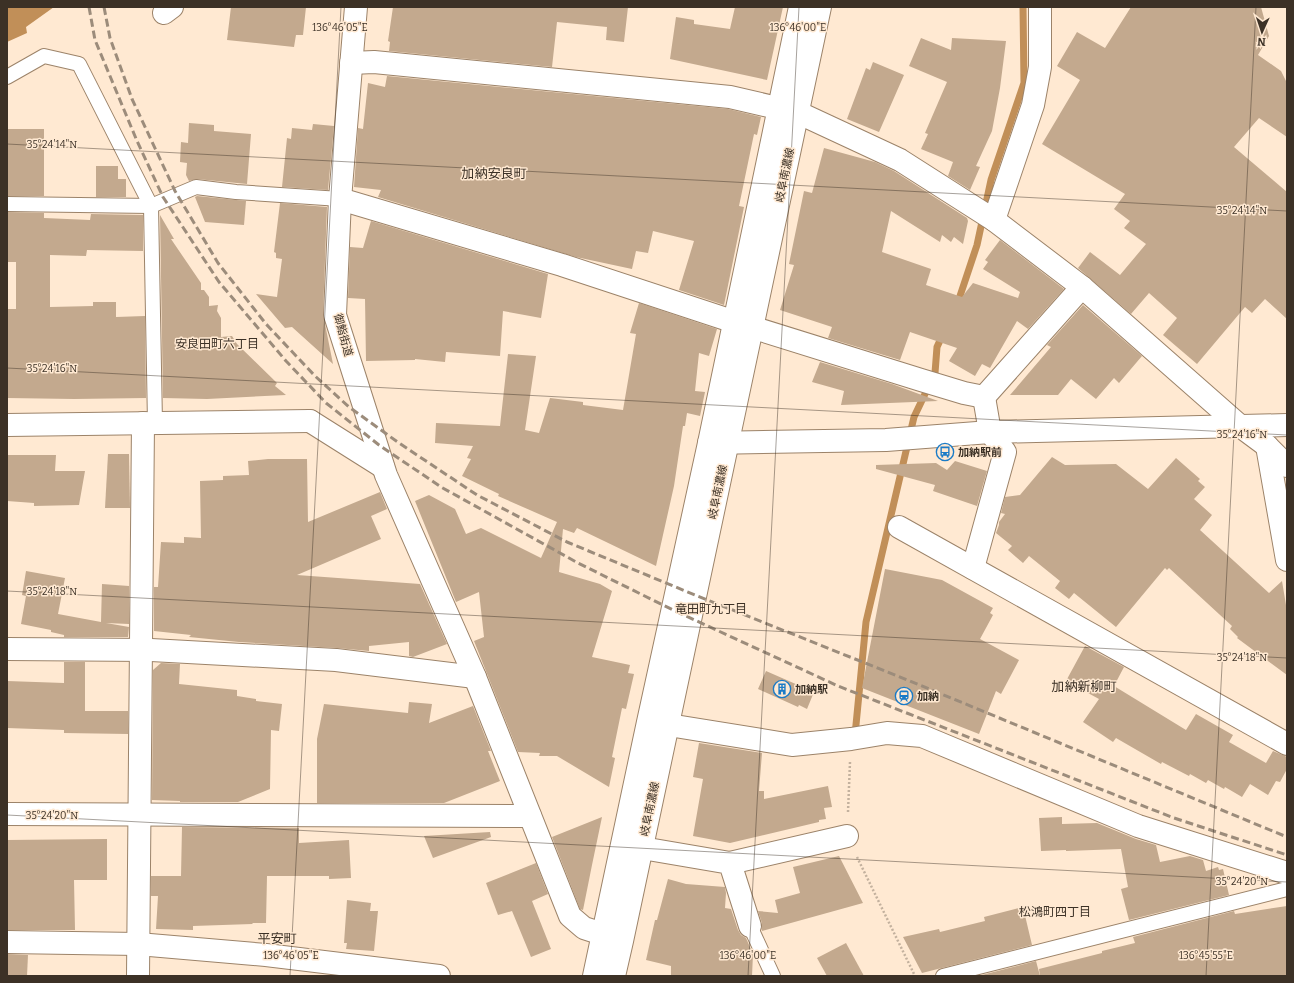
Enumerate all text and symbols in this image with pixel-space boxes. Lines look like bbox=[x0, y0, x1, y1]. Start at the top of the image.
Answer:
north arrow bbox=[1242, 12, 1282, 52]
text: 136°46'05"E bbox=[312, 22, 368, 34]
text: 136°46'00"E bbox=[770, 22, 826, 34]
text: N bbox=[1256, 35, 1266, 48]
text: 35°24'14"N bbox=[27, 139, 77, 151]
street label: 岐阜南濃線 bbox=[773, 147, 797, 203]
district label: 加納安良町 bbox=[461, 166, 527, 181]
text: 35°24'14"N bbox=[1217, 205, 1267, 217]
street label: 御鮨街道 bbox=[331, 311, 355, 358]
district label: 安良田町六丁目 bbox=[175, 337, 259, 351]
text: 35°24'16"N bbox=[27, 363, 77, 375]
text: 35°24'16"N bbox=[1217, 429, 1267, 441]
bus stop icon: 加納駅前 bbox=[935, 442, 955, 462]
place label: 加納駅前 bbox=[958, 446, 1002, 459]
street label: 岐阜南濃線 bbox=[706, 464, 730, 520]
text: 35°24'18"N bbox=[27, 586, 77, 598]
district label: 竜田町九丁目 bbox=[675, 602, 747, 616]
text: 35°24'18"N bbox=[1217, 652, 1267, 664]
building icon: 加納駅 bbox=[772, 679, 792, 699]
district label: 加納新柳町 bbox=[1051, 679, 1117, 694]
place label: 加納駅 bbox=[795, 683, 828, 696]
station icon: 加納 bbox=[894, 686, 914, 706]
place label: 加納 bbox=[917, 690, 939, 703]
street label: 岐阜南濃線 bbox=[638, 781, 662, 837]
text: 35°24'20"N bbox=[26, 810, 78, 822]
text: 35°24'20"N bbox=[1216, 876, 1268, 888]
district label: 松鴻町四丁目 bbox=[1019, 905, 1091, 919]
district label: 平安町 bbox=[257, 931, 297, 946]
text: 136°46'05"E bbox=[263, 950, 319, 962]
text: 136°46'00"E bbox=[720, 950, 776, 962]
text: 136°45'55"E bbox=[1179, 950, 1233, 962]

